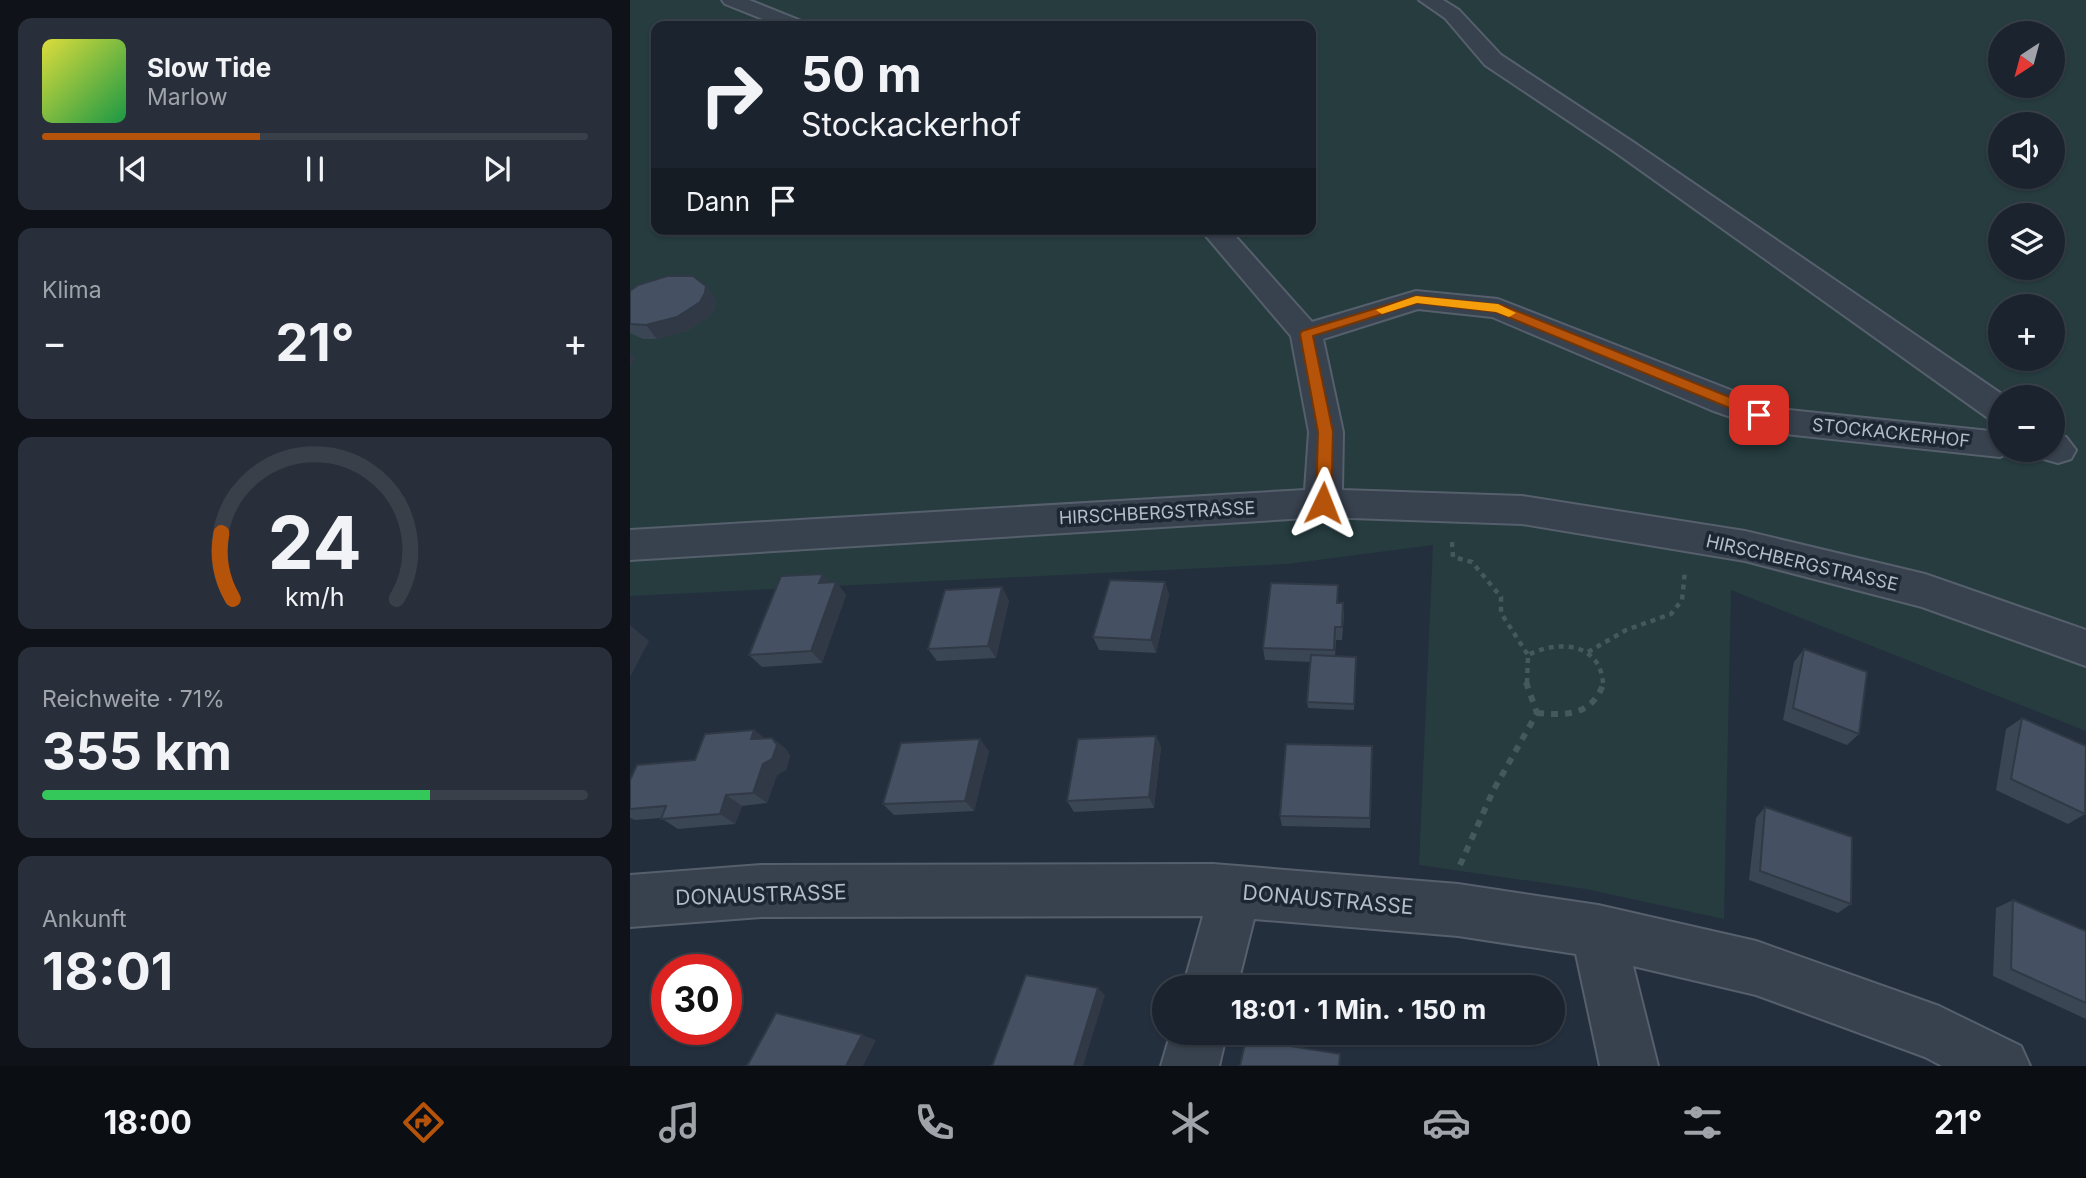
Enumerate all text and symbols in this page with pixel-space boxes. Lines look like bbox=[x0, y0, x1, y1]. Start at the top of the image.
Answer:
north arrow bbox=[1988, 21, 2065, 98]
map controls bbox=[1988, 21, 2065, 462]
text: 50 m bbox=[801, 45, 922, 104]
icon: right bbox=[686, 49, 777, 140]
text: Slow Tide bbox=[147, 52, 271, 83]
text: Marlow bbox=[147, 83, 227, 111]
text: Stockackerhof bbox=[801, 105, 1021, 144]
button: sound bbox=[1988, 112, 2065, 189]
icon: previous bbox=[114, 150, 152, 188]
icon: pause bbox=[296, 150, 334, 188]
icon: next bbox=[478, 150, 516, 188]
icon: arrive bbox=[764, 182, 802, 220]
text: Dann bbox=[686, 186, 750, 217]
button: layers bbox=[1988, 203, 2065, 280]
text: Klima bbox=[42, 276, 102, 304]
button: + bbox=[1988, 294, 2065, 371]
text: 21° bbox=[275, 311, 355, 374]
text: − bbox=[42, 319, 67, 365]
text: + bbox=[563, 319, 588, 365]
pin bbox=[1729, 385, 1789, 445]
button: − bbox=[1988, 385, 2065, 462]
icon: arrive bbox=[1740, 396, 1778, 434]
street label: STOCKACKERHOF bbox=[1811, 414, 1971, 451]
position arrow bbox=[1286, 466, 1360, 540]
street label: HIRSCHBERGSTRASSE bbox=[1058, 497, 1256, 528]
text: 24 bbox=[268, 498, 362, 587]
street label: HIRSCHBERGSTRASSE bbox=[1704, 530, 1900, 595]
text: km/h bbox=[285, 582, 345, 612]
text: Reichweite · 71% bbox=[42, 685, 225, 713]
text: 355 km bbox=[42, 720, 232, 783]
street label: DONAUSTRASSE bbox=[675, 879, 847, 910]
street label: DONAUSTRASSE bbox=[1242, 880, 1414, 919]
text: Ankunft bbox=[42, 905, 127, 933]
text: 18:01 bbox=[42, 940, 173, 1003]
speed limit sign: 30 bbox=[651, 954, 742, 1045]
text: 18:01 · 1 Min. · 150 m bbox=[1231, 994, 1486, 1025]
icon: directions bbox=[399, 1098, 448, 1147]
icon: music bbox=[655, 1098, 704, 1147]
icon: phone bbox=[910, 1098, 959, 1147]
icon: climate bbox=[1166, 1098, 1215, 1147]
icon: car bbox=[1422, 1098, 1471, 1147]
icon: filters bbox=[1678, 1098, 1727, 1147]
text: 18:00 bbox=[103, 1103, 192, 1142]
text: 21° bbox=[1934, 1103, 1983, 1142]

